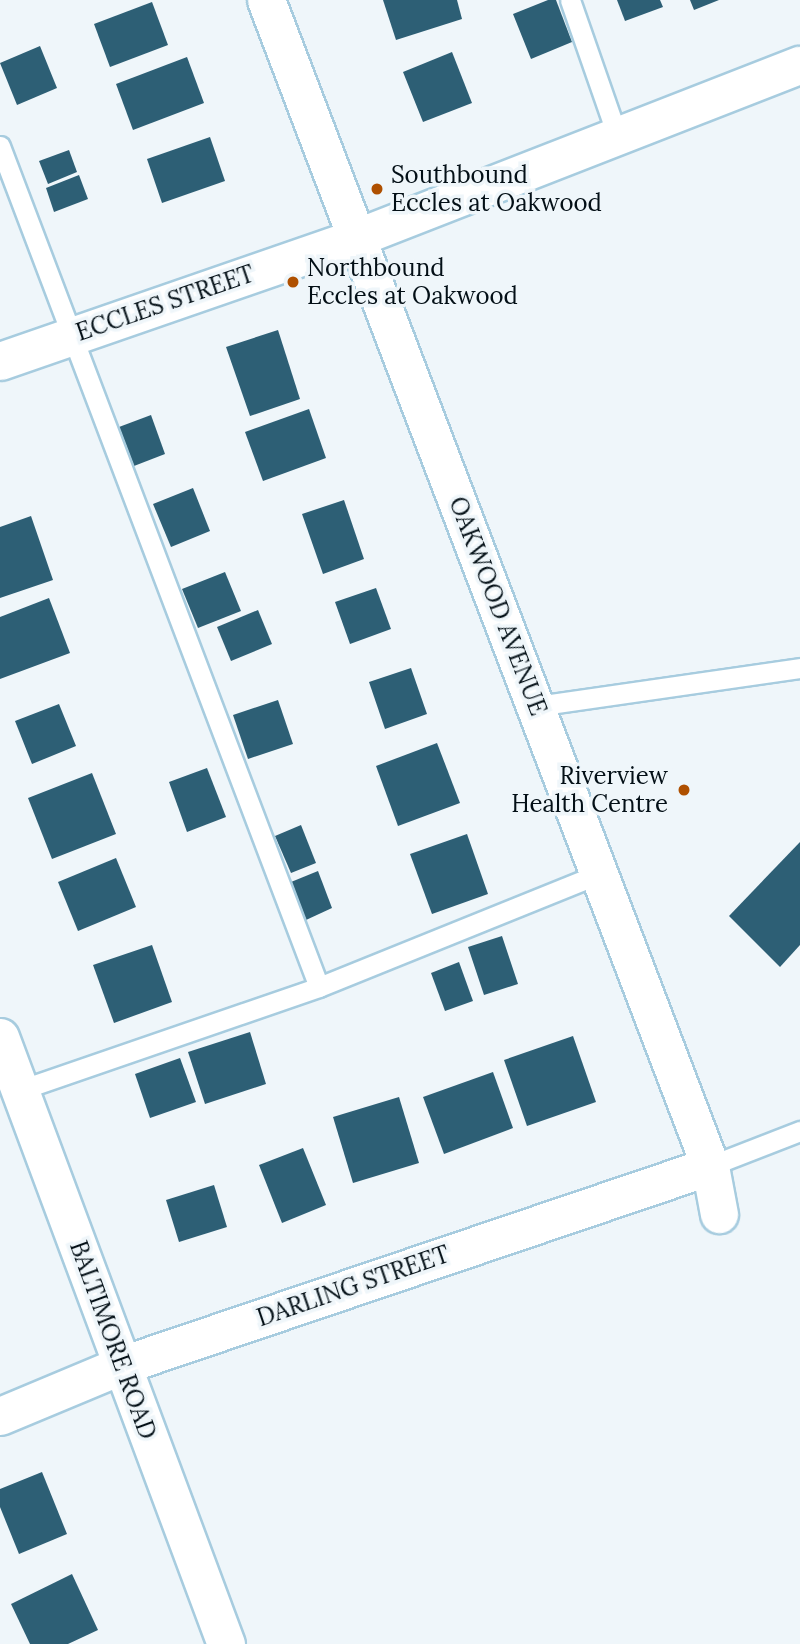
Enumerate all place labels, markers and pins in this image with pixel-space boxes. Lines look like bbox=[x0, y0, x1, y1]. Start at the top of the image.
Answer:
place label: Southbound Eccles at Oakwood bbox=[391, 161, 602, 217]
marker: Southbound Eccles at Oakwood bbox=[369, 181, 385, 197]
place label: Northbound Eccles at Oakwood bbox=[307, 254, 518, 310]
marker: Northbound Eccles at Oakwood bbox=[285, 274, 301, 290]
place label: Riverview Health Centre bbox=[511, 762, 668, 818]
marker: Riverview Health Centre bbox=[674, 780, 694, 800]

